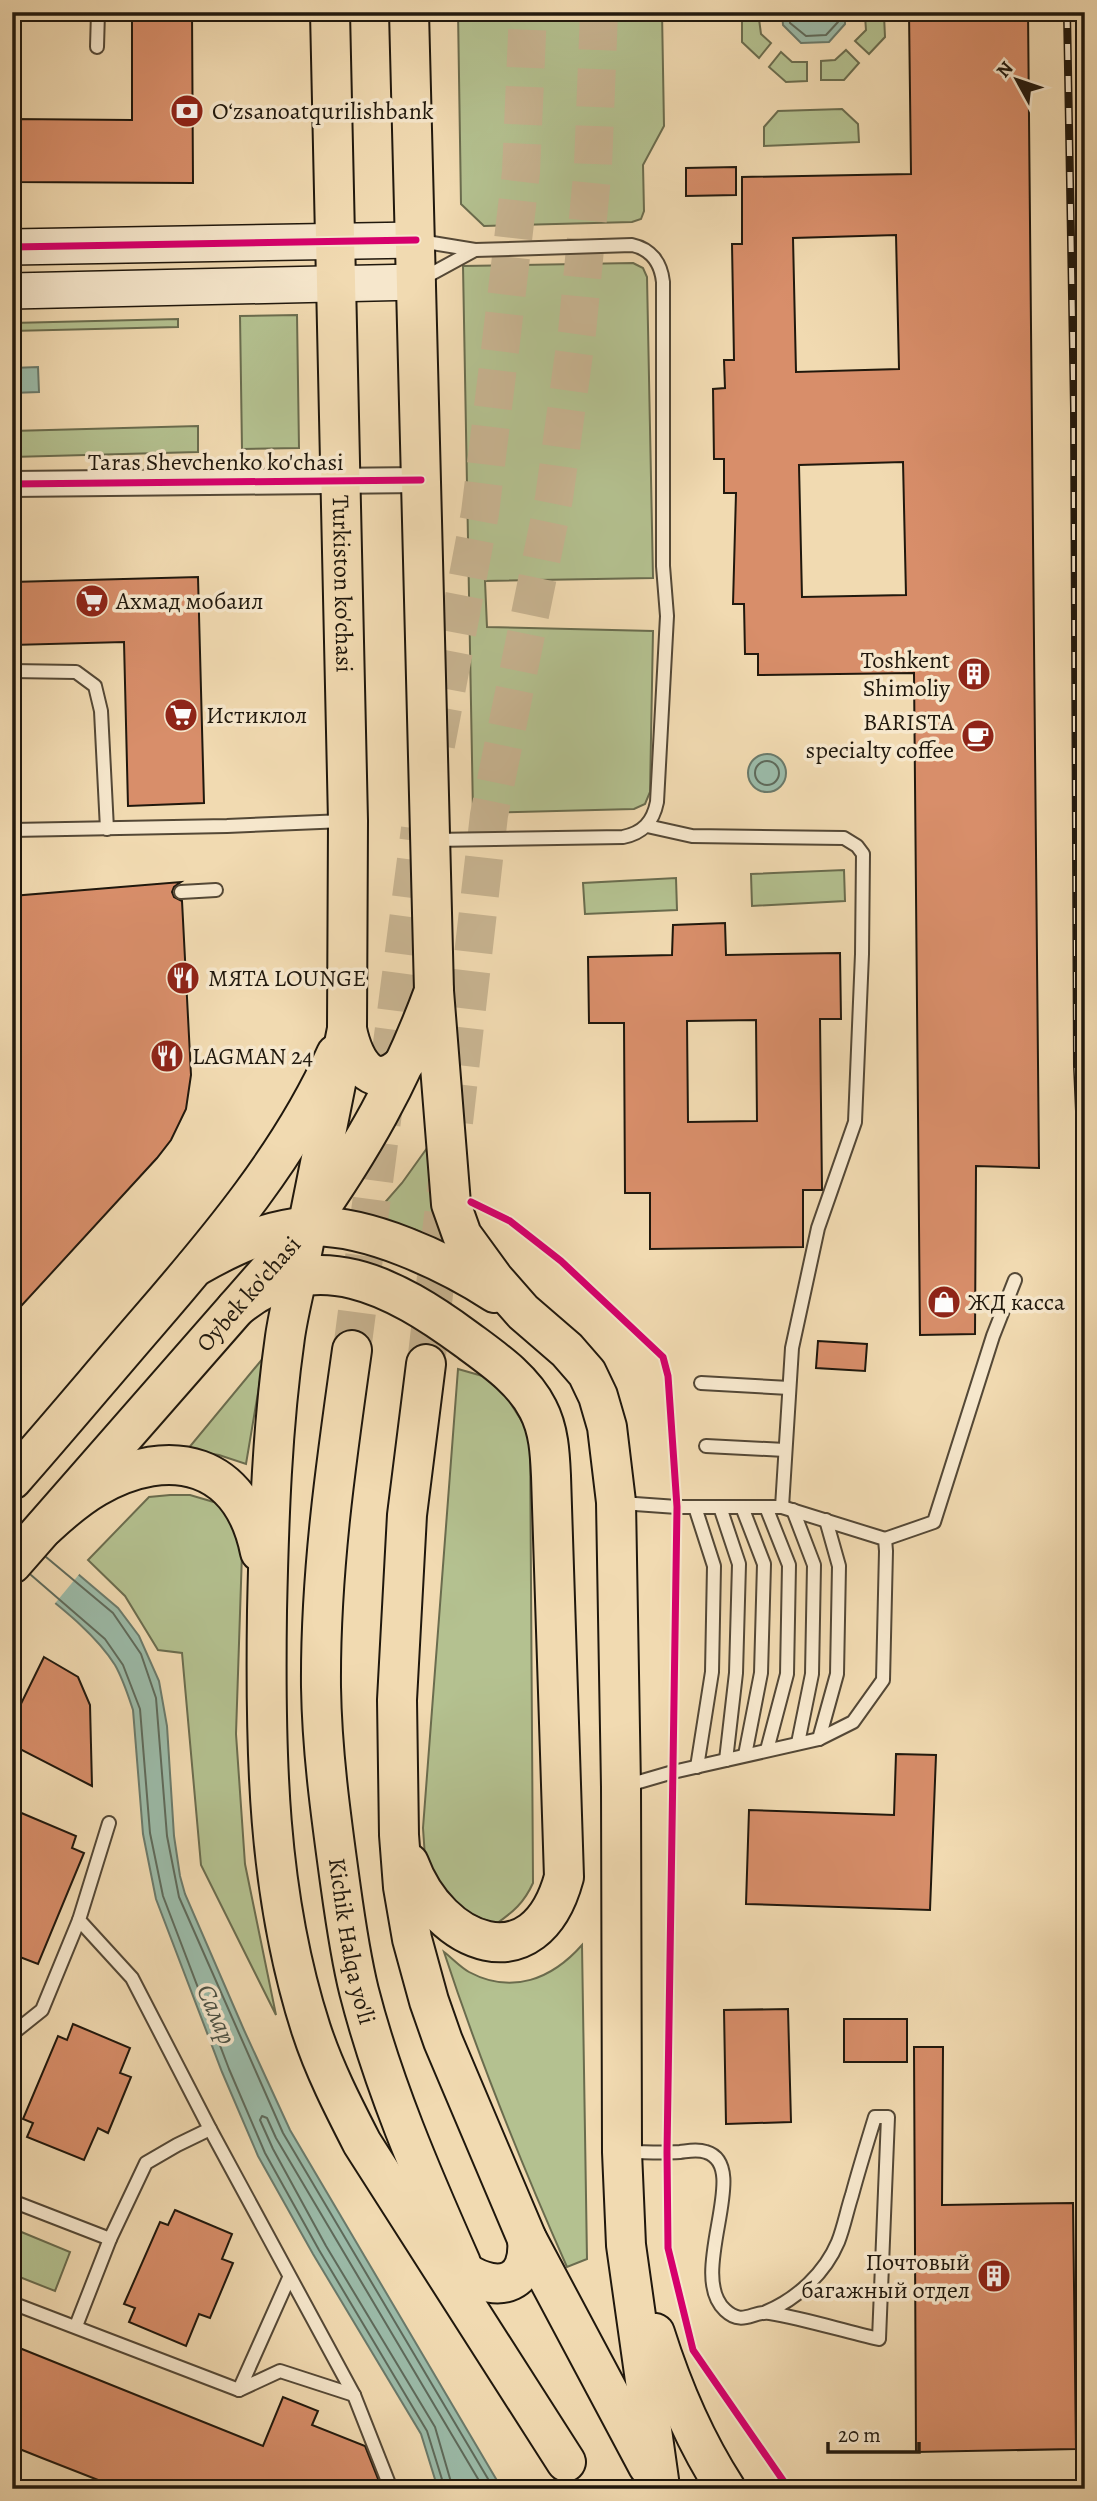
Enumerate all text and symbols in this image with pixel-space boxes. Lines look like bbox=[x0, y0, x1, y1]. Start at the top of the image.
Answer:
north arrow bbox=[982, 46, 1052, 116]
text: N bbox=[990, 56, 1019, 83]
bank icon: Oʻzsanoatqurilishbank bbox=[168, 92, 206, 130]
place label: Oʻzsanoatqurilishbank bbox=[212, 95, 434, 127]
street label: Taras Shevchenko ko'chasi bbox=[88, 446, 344, 478]
street label: Turkiston ko'chasi bbox=[325, 495, 361, 673]
supermarket icon: Ахмад мобаил bbox=[73, 582, 111, 620]
place label: Ахмад мобаил bbox=[115, 585, 263, 617]
place label: Toshkent Shimoliy bbox=[861, 644, 950, 704]
building icon: Toshkent Shimoliy bbox=[955, 655, 993, 693]
supermarket icon: Истиклол bbox=[162, 696, 200, 734]
place label: Истиклол bbox=[206, 699, 307, 731]
place label: BARISTA specialty coffee bbox=[806, 706, 955, 766]
cafe icon: BARISTA specialty coffee bbox=[959, 717, 997, 755]
restaurant icon: МЯТА LOUNGE bbox=[164, 959, 202, 997]
place label: МЯТА LOUNGE bbox=[208, 962, 366, 994]
restaurant icon: LAGMAN 24 bbox=[148, 1037, 186, 1075]
place label: LAGMAN 24 bbox=[192, 1040, 313, 1072]
street label: Oybek ko'chasi bbox=[189, 1229, 308, 1359]
shop icon: ЖД касса bbox=[925, 1283, 963, 1321]
place label: ЖД касса bbox=[968, 1286, 1065, 1318]
street label: Kichik Halqa yo'li bbox=[321, 1856, 383, 2028]
water label: Салар bbox=[188, 1979, 245, 2050]
place label: Почтовый багажный отдел bbox=[801, 2246, 970, 2306]
building icon: Почтовый багажный отдел bbox=[975, 2257, 1013, 2295]
scale bar bbox=[828, 2410, 918, 2454]
text: 20 m bbox=[838, 2421, 881, 2449]

